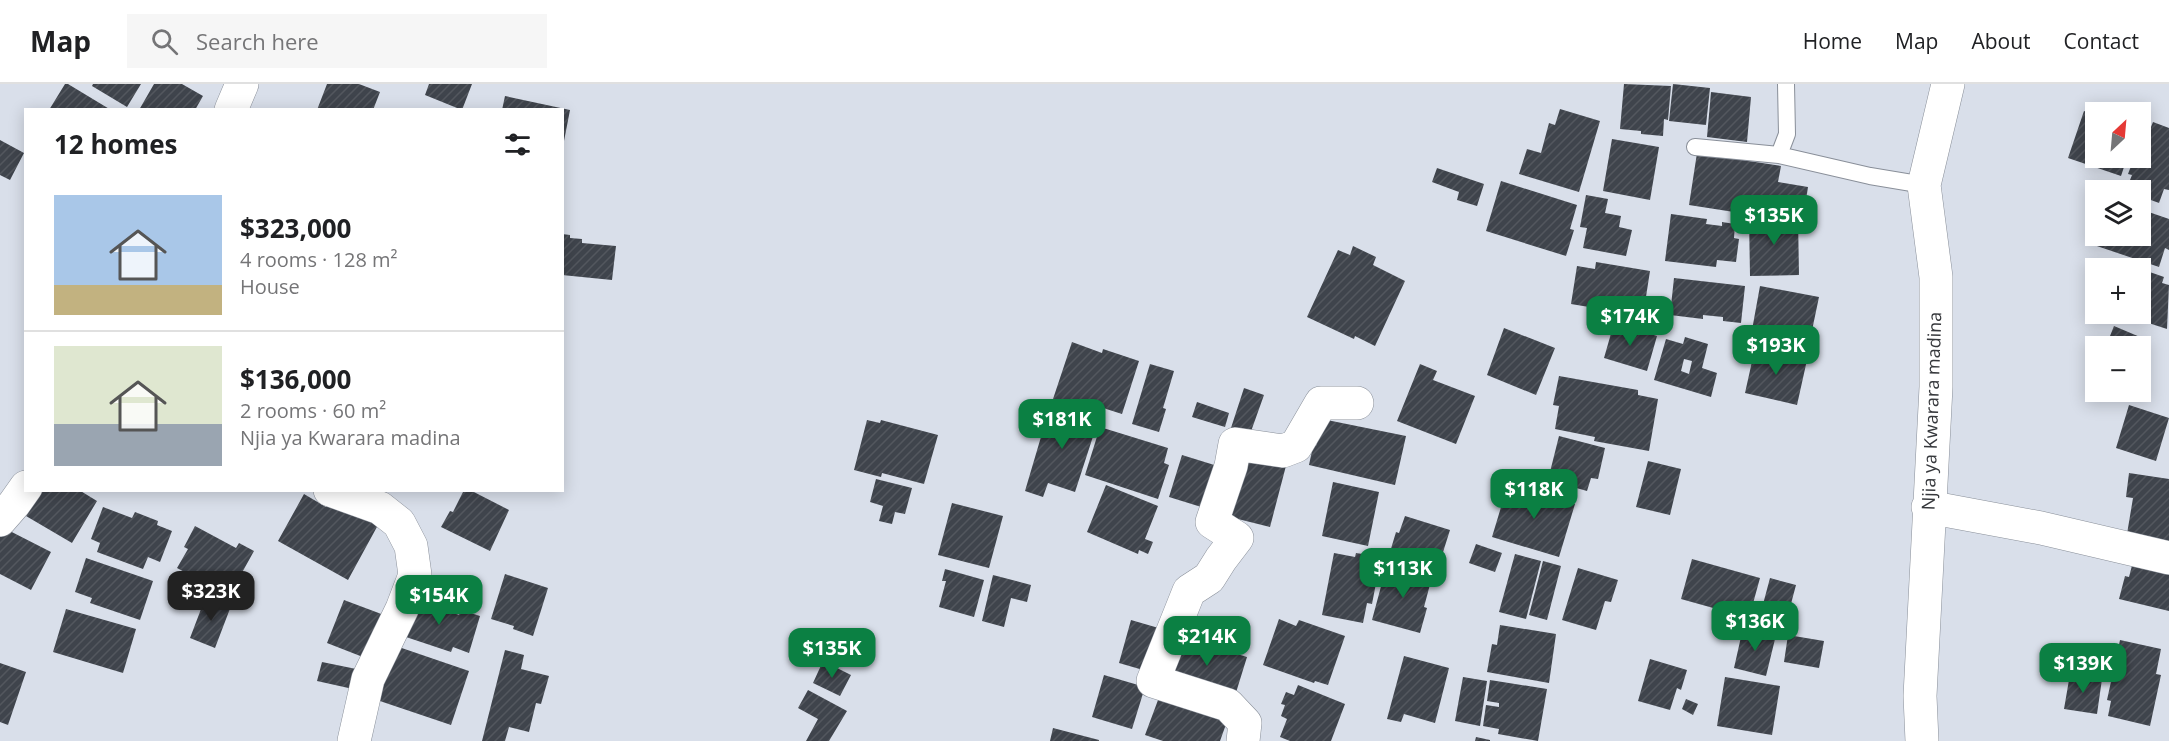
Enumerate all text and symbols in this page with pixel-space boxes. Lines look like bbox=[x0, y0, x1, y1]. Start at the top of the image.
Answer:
search box bbox=[127, 14, 547, 68]
text: Map bbox=[30, 22, 91, 60]
icon: search bbox=[148, 25, 181, 58]
text: Search here bbox=[196, 26, 319, 56]
text: Home bbox=[1803, 27, 1862, 55]
text: Map bbox=[1895, 27, 1938, 55]
text: About bbox=[1971, 27, 2031, 55]
text: Contact bbox=[2064, 27, 2139, 55]
north arrow bbox=[2085, 102, 2151, 168]
map controls bbox=[2085, 102, 2151, 402]
text: 12 homes bbox=[54, 126, 178, 162]
icon: filters bbox=[501, 128, 534, 161]
button: layers bbox=[2085, 180, 2151, 246]
pin: $135K bbox=[1732, 195, 1816, 246]
text: $135K bbox=[1744, 201, 1804, 228]
text: $323,000 bbox=[240, 210, 351, 246]
icon: home bbox=[102, 219, 174, 291]
text: 4 rooms · 128 m² bbox=[240, 246, 398, 273]
button: + bbox=[2085, 258, 2151, 324]
text: House bbox=[240, 273, 300, 300]
pin: $174K bbox=[1588, 296, 1672, 347]
text: $174K bbox=[1600, 302, 1660, 329]
street label: Njia ya Kwarara madina bbox=[1916, 311, 1946, 511]
pin: $193K bbox=[1734, 325, 1818, 376]
text: $193K bbox=[1746, 331, 1806, 358]
button: − bbox=[2085, 336, 2151, 402]
text: $136,000 bbox=[240, 361, 351, 397]
icon: home bbox=[102, 370, 174, 442]
text: 2 rooms · 60 m² bbox=[240, 397, 386, 424]
pin: $181K bbox=[1020, 399, 1104, 450]
text: $181K bbox=[1032, 405, 1092, 432]
text: Njia ya Kwarara madina bbox=[240, 424, 461, 451]
pin: $118K bbox=[1492, 469, 1576, 520]
text: $118K bbox=[1504, 475, 1564, 502]
pin: $113K bbox=[1361, 548, 1445, 599]
text: $113K bbox=[1373, 554, 1433, 581]
pin: $323K bbox=[169, 571, 253, 622]
pin: $154K bbox=[397, 575, 481, 626]
text: $323K bbox=[181, 577, 241, 604]
text: $154K bbox=[409, 581, 469, 608]
pin: $136K bbox=[1713, 601, 1797, 652]
text: $136K bbox=[1725, 607, 1785, 634]
pin: $214K bbox=[1165, 616, 1249, 667]
text: $214K bbox=[1177, 622, 1237, 649]
pin: $135K bbox=[790, 628, 874, 679]
text: $135K bbox=[802, 634, 862, 661]
pin: $139K bbox=[2041, 643, 2125, 694]
text: $139K bbox=[2053, 649, 2113, 676]

